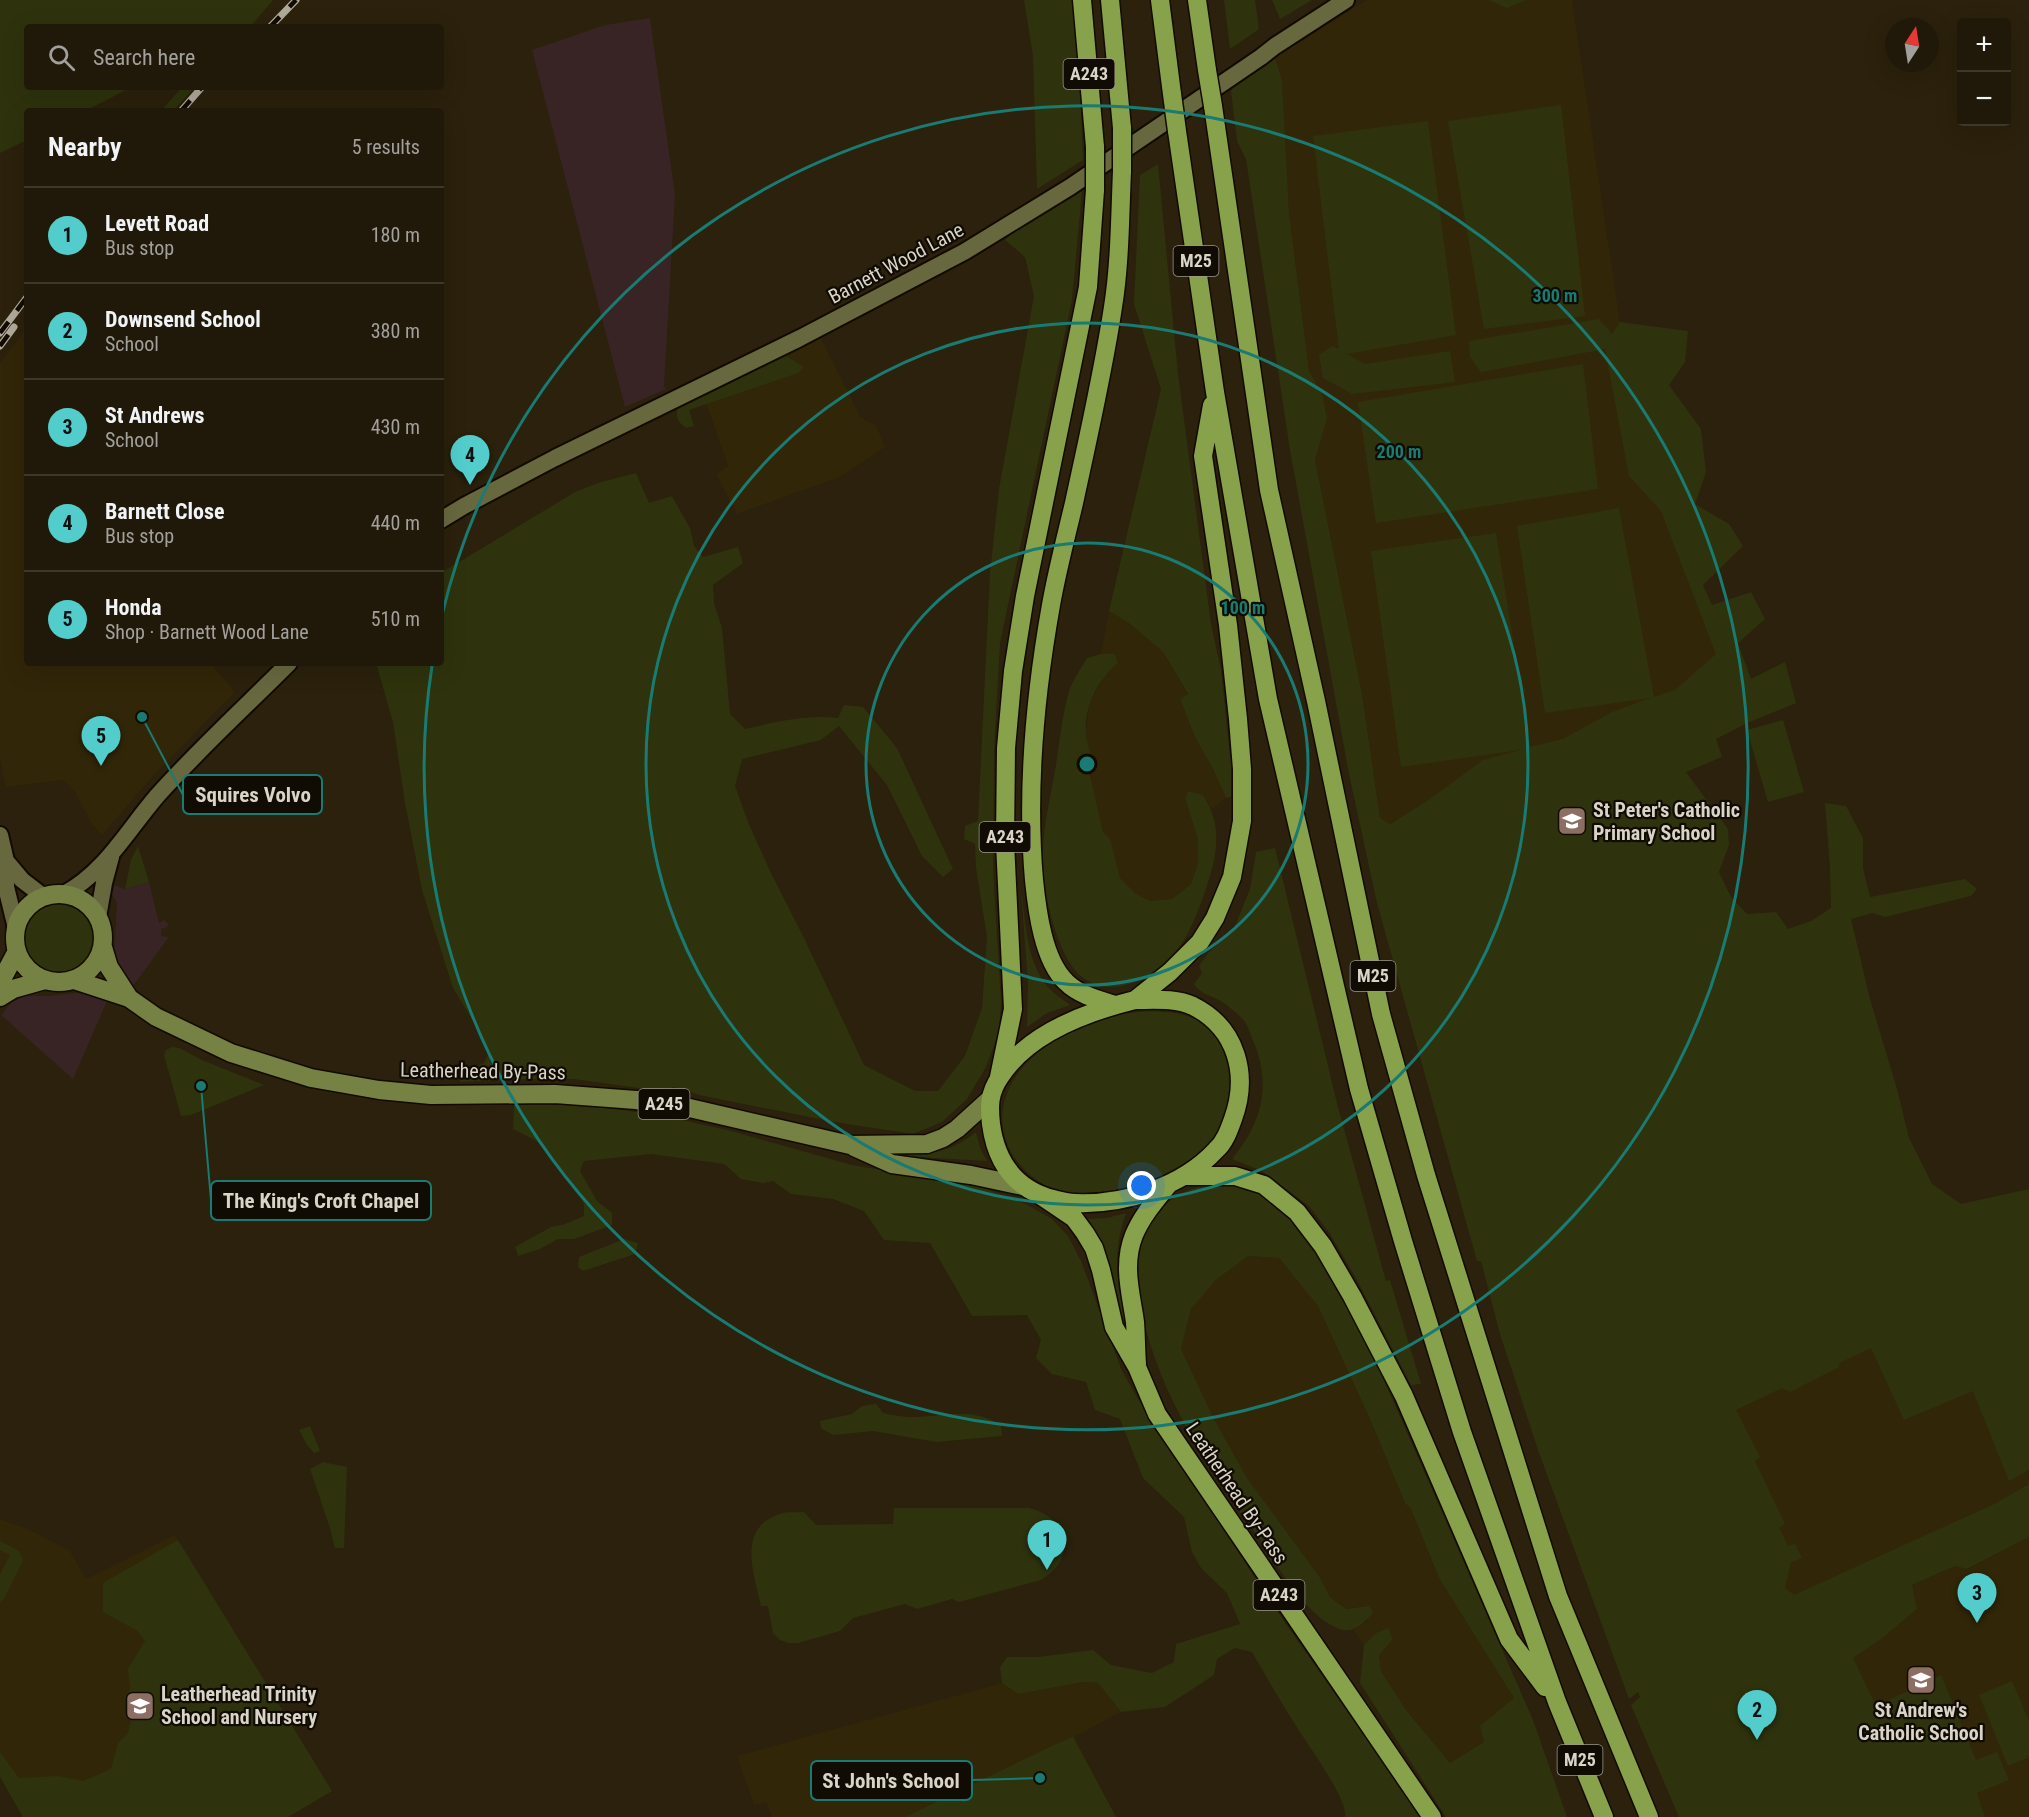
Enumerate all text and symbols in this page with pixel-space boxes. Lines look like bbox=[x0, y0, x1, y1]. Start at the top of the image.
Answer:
north arrow bbox=[1885, 18, 1939, 72]
map controls bbox=[1957, 18, 2011, 126]
button: + bbox=[1957, 18, 2011, 72]
search box bbox=[24, 24, 444, 90]
icon: search bbox=[45, 41, 78, 74]
text: Search here bbox=[93, 45, 195, 70]
road number: A243 bbox=[1064, 59, 1114, 89]
button: − bbox=[1957, 72, 2011, 126]
text: Nearby bbox=[48, 132, 122, 162]
text: 5 results bbox=[352, 135, 420, 159]
text: Levett Road bbox=[105, 211, 209, 236]
street label: Barnett Wood Lane bbox=[824, 217, 968, 309]
text: 1 bbox=[62, 223, 73, 247]
text: 180 m bbox=[371, 223, 420, 247]
text: Bus stop bbox=[105, 236, 174, 260]
road number: M25 bbox=[1174, 246, 1218, 276]
text: 300 m bbox=[1533, 285, 1577, 306]
text: Downsend School bbox=[105, 307, 261, 332]
text: 2 bbox=[62, 319, 73, 343]
text: 380 m bbox=[371, 319, 420, 343]
text: School bbox=[105, 332, 159, 356]
text: St Andrews bbox=[105, 403, 205, 428]
text: 3 bbox=[62, 415, 73, 439]
text: 430 m bbox=[371, 415, 420, 439]
text: School bbox=[105, 428, 159, 452]
pin: 4 bbox=[450, 436, 490, 485]
text: 200 m bbox=[1377, 441, 1421, 462]
text: Barnett Close bbox=[105, 499, 224, 524]
text: 4 bbox=[62, 511, 73, 535]
text: 440 m bbox=[371, 511, 420, 535]
text: Bus stop bbox=[105, 524, 174, 548]
text: Honda bbox=[105, 595, 162, 620]
text: 100 m bbox=[1221, 597, 1265, 618]
text: 5 bbox=[62, 607, 73, 631]
text: 510 m bbox=[371, 607, 420, 631]
text: Shop · Barnett Wood Lane bbox=[105, 620, 309, 644]
pin: 5 bbox=[82, 716, 120, 766]
centre of rings bbox=[1077, 754, 1097, 774]
callout: Squires Volvo bbox=[183, 775, 322, 814]
text: Squires Volvo bbox=[195, 783, 311, 807]
place label: St Peter's Catholic Primary School bbox=[1593, 798, 1740, 845]
school or university icon: St Peter's Catholic Primary School bbox=[1556, 805, 1588, 837]
road number: A243 bbox=[980, 822, 1030, 852]
road number: M25 bbox=[1350, 961, 1396, 991]
street label: Leatherhead By-Pass bbox=[400, 1058, 566, 1084]
road number: A245 bbox=[638, 1089, 690, 1119]
your location bbox=[1127, 1171, 1156, 1200]
callout: The King's Croft Chapel bbox=[211, 1181, 431, 1220]
text: The King's Croft Chapel bbox=[223, 1189, 419, 1213]
street label: Leatherhead By-Pass bbox=[1181, 1418, 1293, 1568]
pin: 1 bbox=[1028, 1520, 1066, 1570]
pin: 3 bbox=[1958, 1574, 1996, 1623]
road number: A243 bbox=[1254, 1580, 1304, 1610]
school or university icon: St Andrew's Catholic School bbox=[1905, 1664, 1937, 1696]
place label: Leatherhead Trinity School and Nursery bbox=[161, 1682, 317, 1729]
school or university icon: Leatherhead Trinity School and Nursery bbox=[124, 1690, 156, 1722]
pin: 2 bbox=[1738, 1690, 1776, 1740]
place label: St Andrew's Catholic School bbox=[1858, 1698, 1984, 1745]
road number: M25 bbox=[1558, 1745, 1602, 1775]
callout: St John's School bbox=[811, 1761, 972, 1800]
text: St John's School bbox=[822, 1769, 960, 1793]

